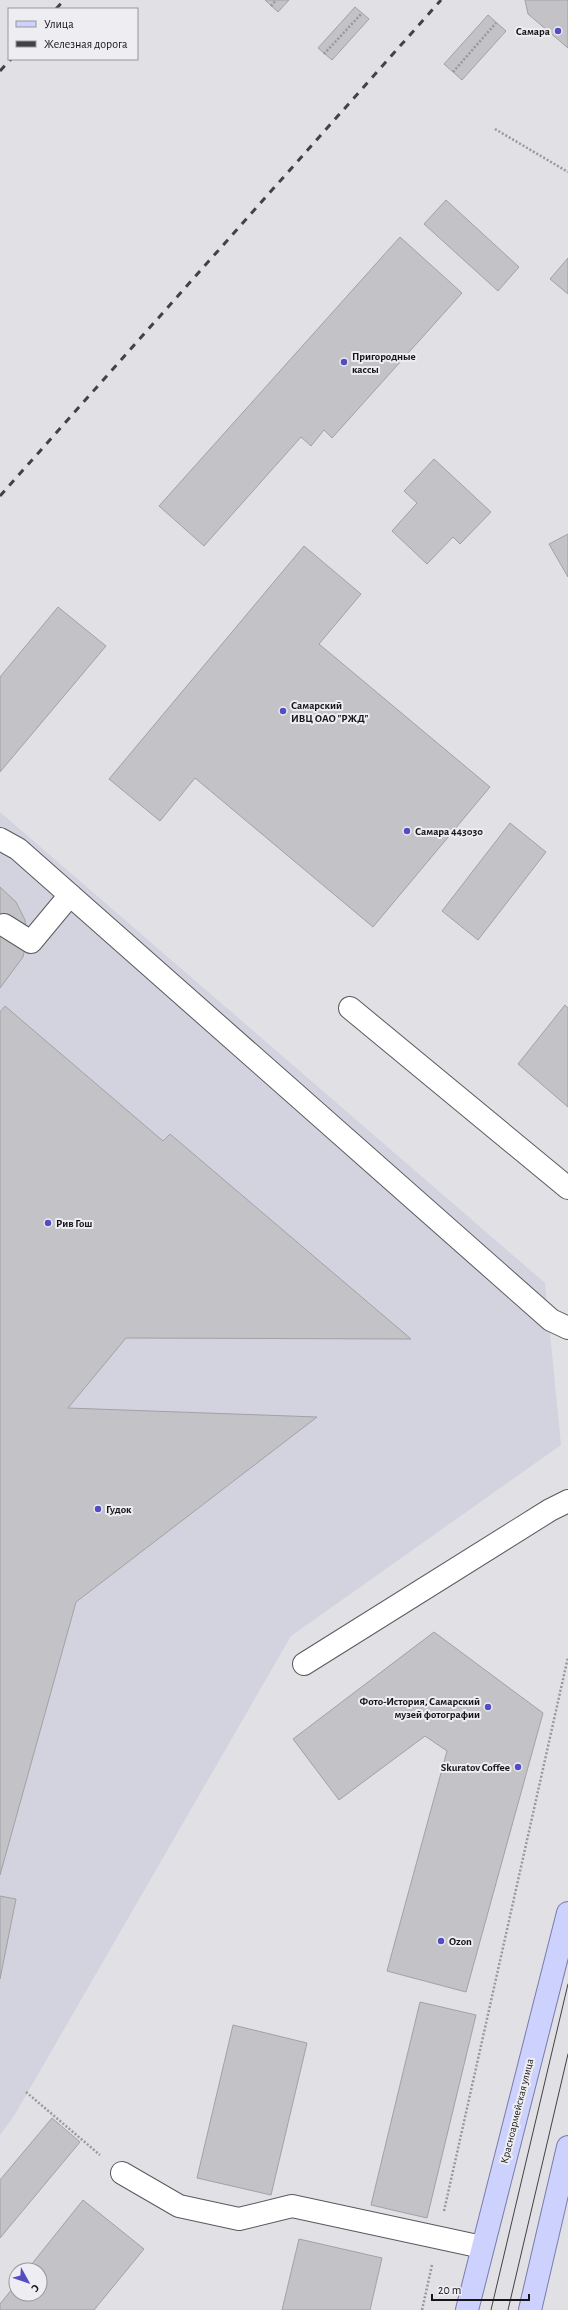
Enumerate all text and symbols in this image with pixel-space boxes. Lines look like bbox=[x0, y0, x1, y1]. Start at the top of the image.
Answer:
legend bbox=[8, 8, 138, 60]
text: Улица bbox=[44, 18, 74, 30]
place label: Самара bbox=[516, 26, 550, 37]
marker: Самара bbox=[553, 26, 563, 36]
text: Железная дорога bbox=[44, 38, 128, 50]
place label: Пригородные кассы bbox=[352, 351, 416, 375]
marker: Пригородные кассы bbox=[339, 357, 349, 367]
place label: Самарский ИВЦ ОАО "РЖД" bbox=[291, 700, 369, 724]
marker: Самарский ИВЦ ОАО "РЖД" bbox=[278, 706, 288, 716]
marker: Самара 443030 bbox=[402, 826, 412, 836]
place label: Самара 443030 bbox=[415, 826, 483, 837]
marker: Рив Гош bbox=[43, 1218, 53, 1228]
place label: Рив Гош bbox=[56, 1218, 92, 1229]
marker: Гудок bbox=[93, 1504, 103, 1514]
place label: Гудок bbox=[106, 1504, 132, 1515]
place label: Фото-История, Самарский музей фотографии bbox=[360, 1696, 480, 1720]
marker: Фото-История, Самарский музей фотографии bbox=[483, 1702, 493, 1712]
place label: Skuratov Coffee bbox=[441, 1762, 510, 1773]
marker: Skuratov Coffee bbox=[513, 1762, 523, 1772]
marker: Ozon bbox=[436, 1936, 446, 1946]
place label: Ozon bbox=[449, 1936, 472, 1947]
street label: Красноармейская улица bbox=[499, 2057, 535, 2165]
north arrow bbox=[8, 2262, 48, 2302]
scale bar bbox=[432, 2276, 529, 2302]
text: С bbox=[29, 2282, 41, 2294]
text: 20 m bbox=[438, 2284, 461, 2296]

